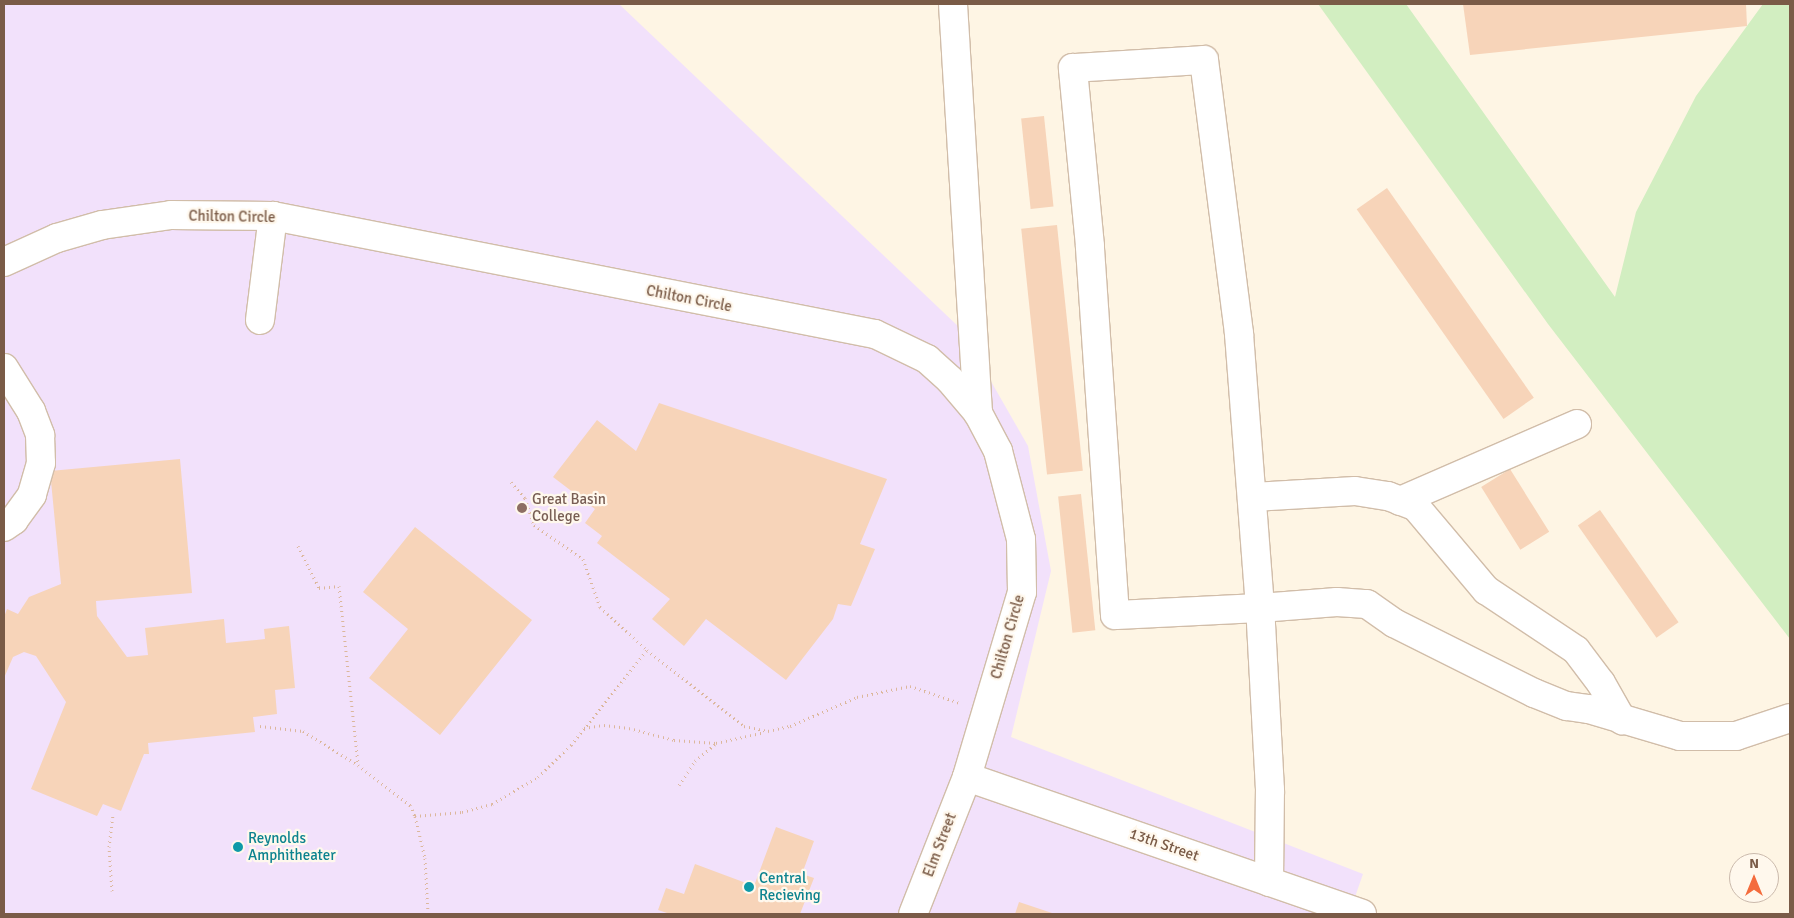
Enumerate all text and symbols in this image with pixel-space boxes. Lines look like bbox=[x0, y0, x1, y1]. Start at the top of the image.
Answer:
street label: Chilton Circle bbox=[188, 207, 276, 227]
street label: Chilton Circle bbox=[645, 282, 733, 316]
place label: Great Basin College bbox=[532, 490, 606, 525]
marker: Great Basin College bbox=[516, 502, 528, 514]
street label: Chilton Circle bbox=[987, 593, 1029, 681]
street label: Elm Street bbox=[920, 810, 960, 880]
street label: 13th Street bbox=[1127, 825, 1201, 865]
place label: Reynolds Amphitheater bbox=[248, 829, 336, 864]
marker: Reynolds Amphitheater bbox=[232, 841, 244, 853]
north arrow bbox=[1729, 853, 1779, 903]
text: N bbox=[1749, 855, 1759, 872]
place label: Central Recieving bbox=[759, 869, 821, 904]
marker: Central Recieving bbox=[743, 881, 755, 893]

